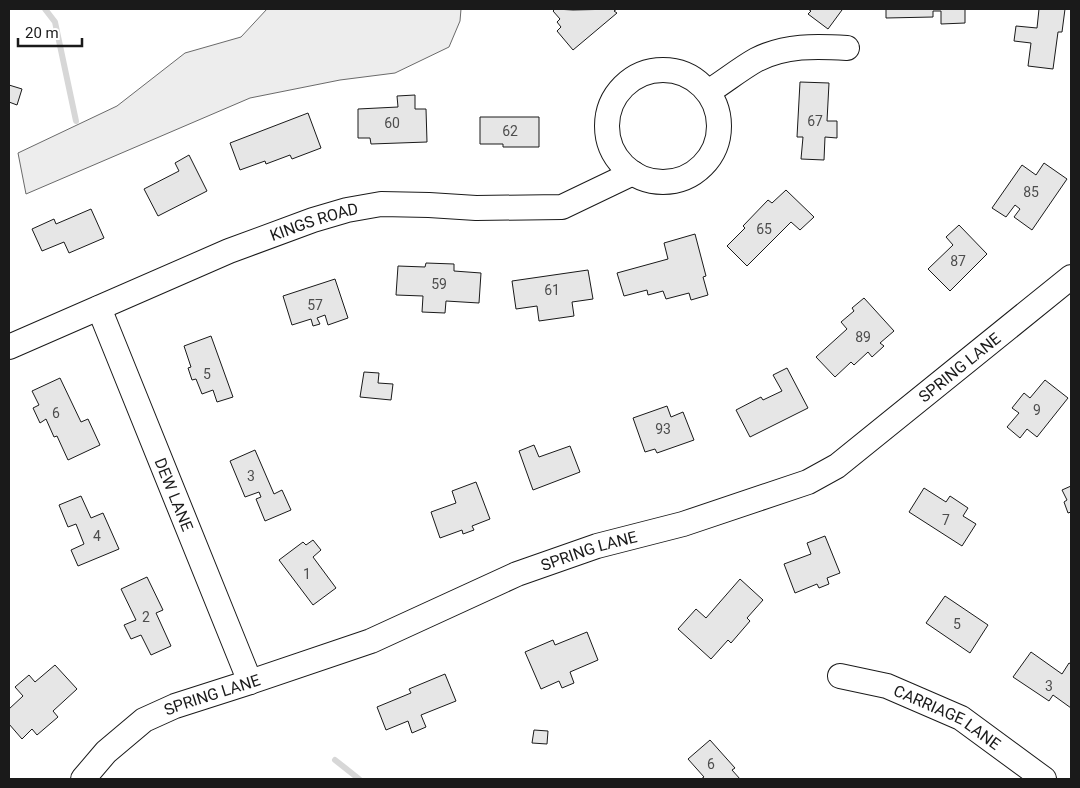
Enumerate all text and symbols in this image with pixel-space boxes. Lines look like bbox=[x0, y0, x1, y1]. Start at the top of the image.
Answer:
scale bar bbox=[18, 15, 81, 47]
text: 20 m bbox=[25, 24, 59, 42]
house number: 67 bbox=[807, 113, 823, 129]
house number: 60 bbox=[384, 115, 400, 131]
house number: 62 bbox=[502, 123, 518, 139]
house number: 85 bbox=[1023, 184, 1039, 200]
street label: KINGS ROAD bbox=[267, 199, 359, 245]
house number: 65 bbox=[756, 221, 772, 237]
house number: 87 bbox=[950, 253, 966, 269]
house number: 59 bbox=[431, 276, 447, 292]
house number: 61 bbox=[544, 282, 560, 298]
house number: 57 bbox=[307, 297, 323, 313]
street label: SPRING LANE bbox=[914, 328, 1004, 406]
house number: 89 bbox=[855, 329, 871, 345]
house number: 5 bbox=[203, 366, 211, 382]
house number: 9 bbox=[1033, 402, 1041, 418]
house number: 6 bbox=[52, 405, 60, 421]
house number: 93 bbox=[655, 421, 671, 437]
street label: DEW LANE bbox=[151, 455, 198, 534]
house number: 3 bbox=[247, 468, 255, 484]
house number: 7 bbox=[942, 512, 950, 528]
street label: SPRING LANE bbox=[538, 527, 639, 574]
house number: 4 bbox=[93, 528, 101, 544]
house number: 1 bbox=[303, 566, 311, 582]
house number: 2 bbox=[142, 609, 150, 625]
house number: 5 bbox=[953, 616, 961, 632]
street label: SPRING LANE bbox=[161, 670, 263, 719]
house number: 3 bbox=[1045, 678, 1053, 694]
street label: CARRIAGE LANE bbox=[891, 681, 1004, 753]
house number: 6 bbox=[707, 756, 715, 772]

